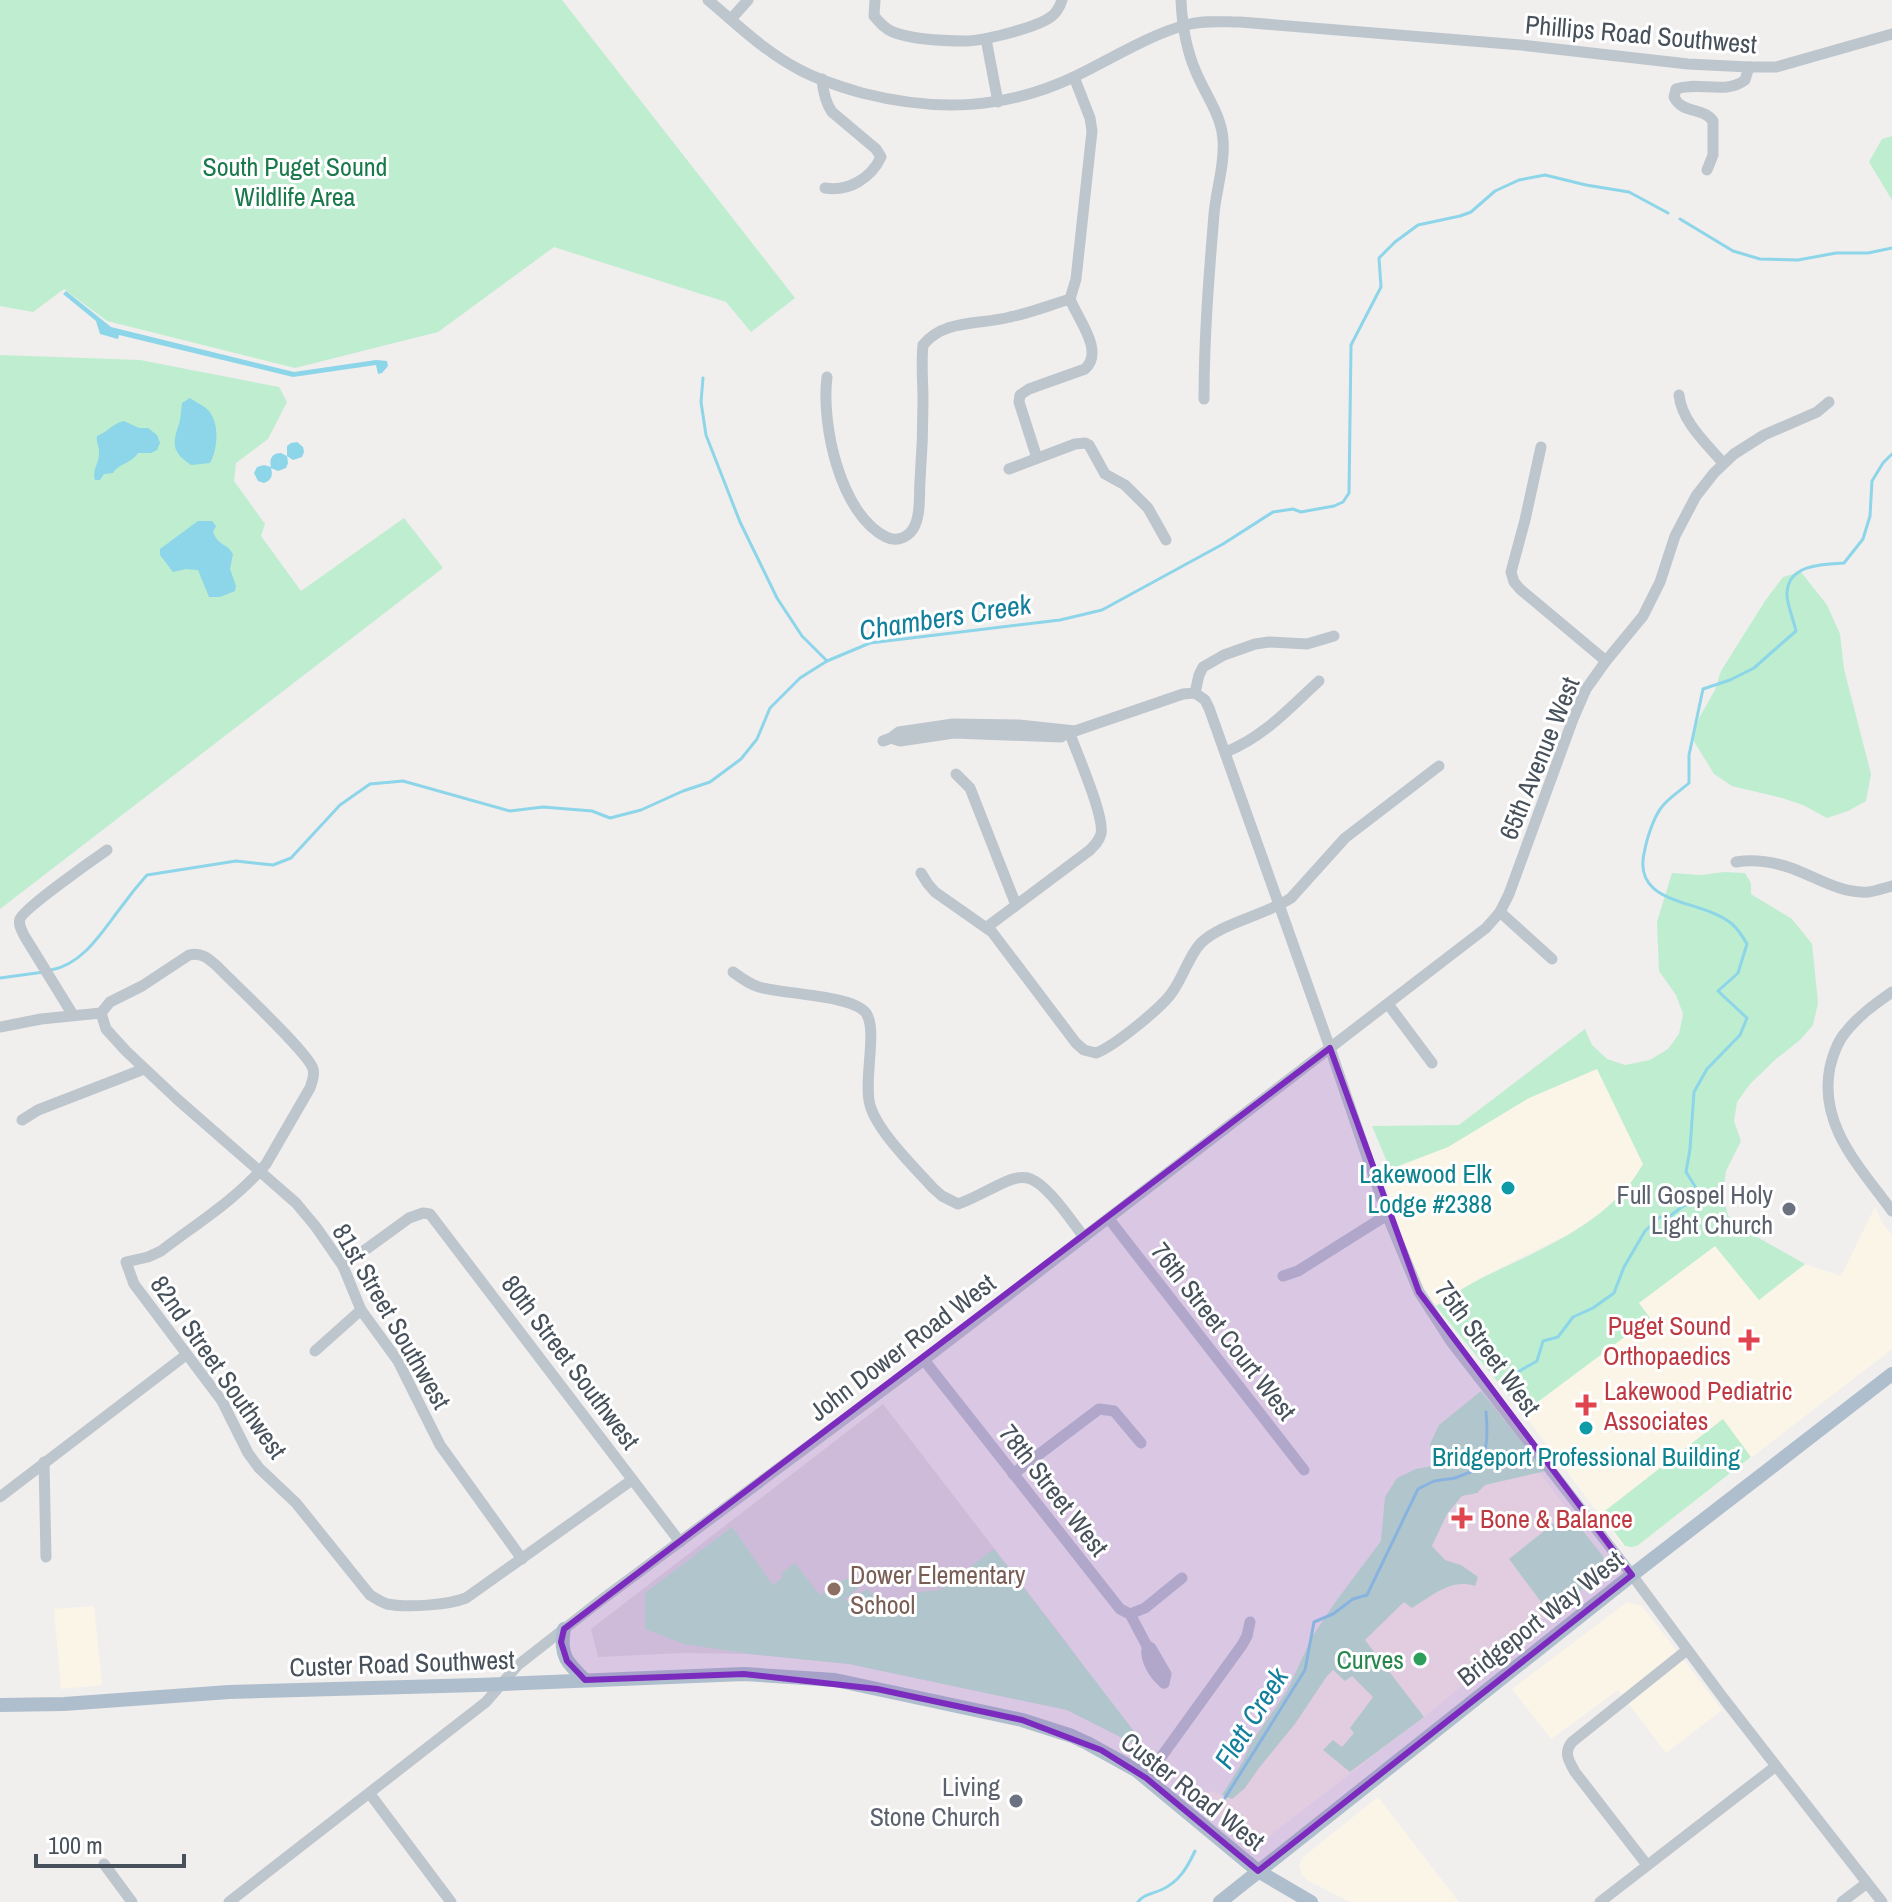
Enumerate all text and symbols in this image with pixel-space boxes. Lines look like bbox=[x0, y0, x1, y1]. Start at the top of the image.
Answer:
street label: Phillips Road Southwest bbox=[1524, 6, 1758, 62]
park label: South Puget Sound Wildlife Area bbox=[203, 149, 387, 214]
water label: Chambers Creek bbox=[856, 584, 1035, 649]
street label: 65th Avenue West bbox=[1490, 671, 1588, 844]
place label: Lakewood Elk Lodge #2388 bbox=[1359, 1156, 1492, 1221]
place label: Full Gospel Holy Light Church bbox=[1617, 1177, 1773, 1242]
marker: Lakewood Elk Lodge #2388 bbox=[1499, 1179, 1517, 1197]
marker: Full Gospel Holy Light Church bbox=[1780, 1200, 1798, 1218]
street label: 81st Street Southwest bbox=[325, 1217, 459, 1415]
street label: 76th Street Court West bbox=[1144, 1235, 1304, 1427]
street label: John Dower Road West bbox=[802, 1265, 1002, 1429]
street label: 80th Street Southwest bbox=[494, 1268, 648, 1456]
street label: 82nd Street Southwest bbox=[143, 1269, 295, 1465]
street label: 75th Street West bbox=[1427, 1274, 1549, 1422]
place label: Puget Sound Orthopaedics bbox=[1603, 1308, 1731, 1373]
marker: Puget Sound Orthopaedics bbox=[1738, 1329, 1760, 1351]
place label: Lakewood Pediatric Associates bbox=[1603, 1373, 1792, 1438]
marker: Lakewood Pediatric Associates bbox=[1575, 1394, 1597, 1416]
street label: 78th Street West bbox=[991, 1417, 1117, 1563]
marker: Bridgeport Professional Building bbox=[1577, 1419, 1595, 1437]
place label: Bridgeport Professional Building bbox=[1432, 1439, 1740, 1474]
place label: Bone & Balance bbox=[1480, 1501, 1633, 1536]
marker: Bone & Balance bbox=[1451, 1507, 1473, 1529]
street label: Bridgeport Way West bbox=[1450, 1542, 1630, 1694]
place label: Dower Elementary School bbox=[850, 1557, 1026, 1622]
marker: Dower Elementary School bbox=[825, 1580, 843, 1598]
street label: Custer Road Southwest bbox=[289, 1642, 515, 1684]
place label: Curves bbox=[1336, 1642, 1404, 1677]
marker: Curves bbox=[1411, 1650, 1429, 1668]
water label: Flett Creek bbox=[1205, 1659, 1298, 1776]
street label: Custer Road West bbox=[1114, 1724, 1272, 1858]
place label: Living Stone Church bbox=[870, 1769, 1000, 1834]
marker: Living Stone Church bbox=[1007, 1792, 1025, 1810]
scale bar bbox=[36, 1818, 184, 1868]
text: 100 m bbox=[48, 1829, 103, 1861]

